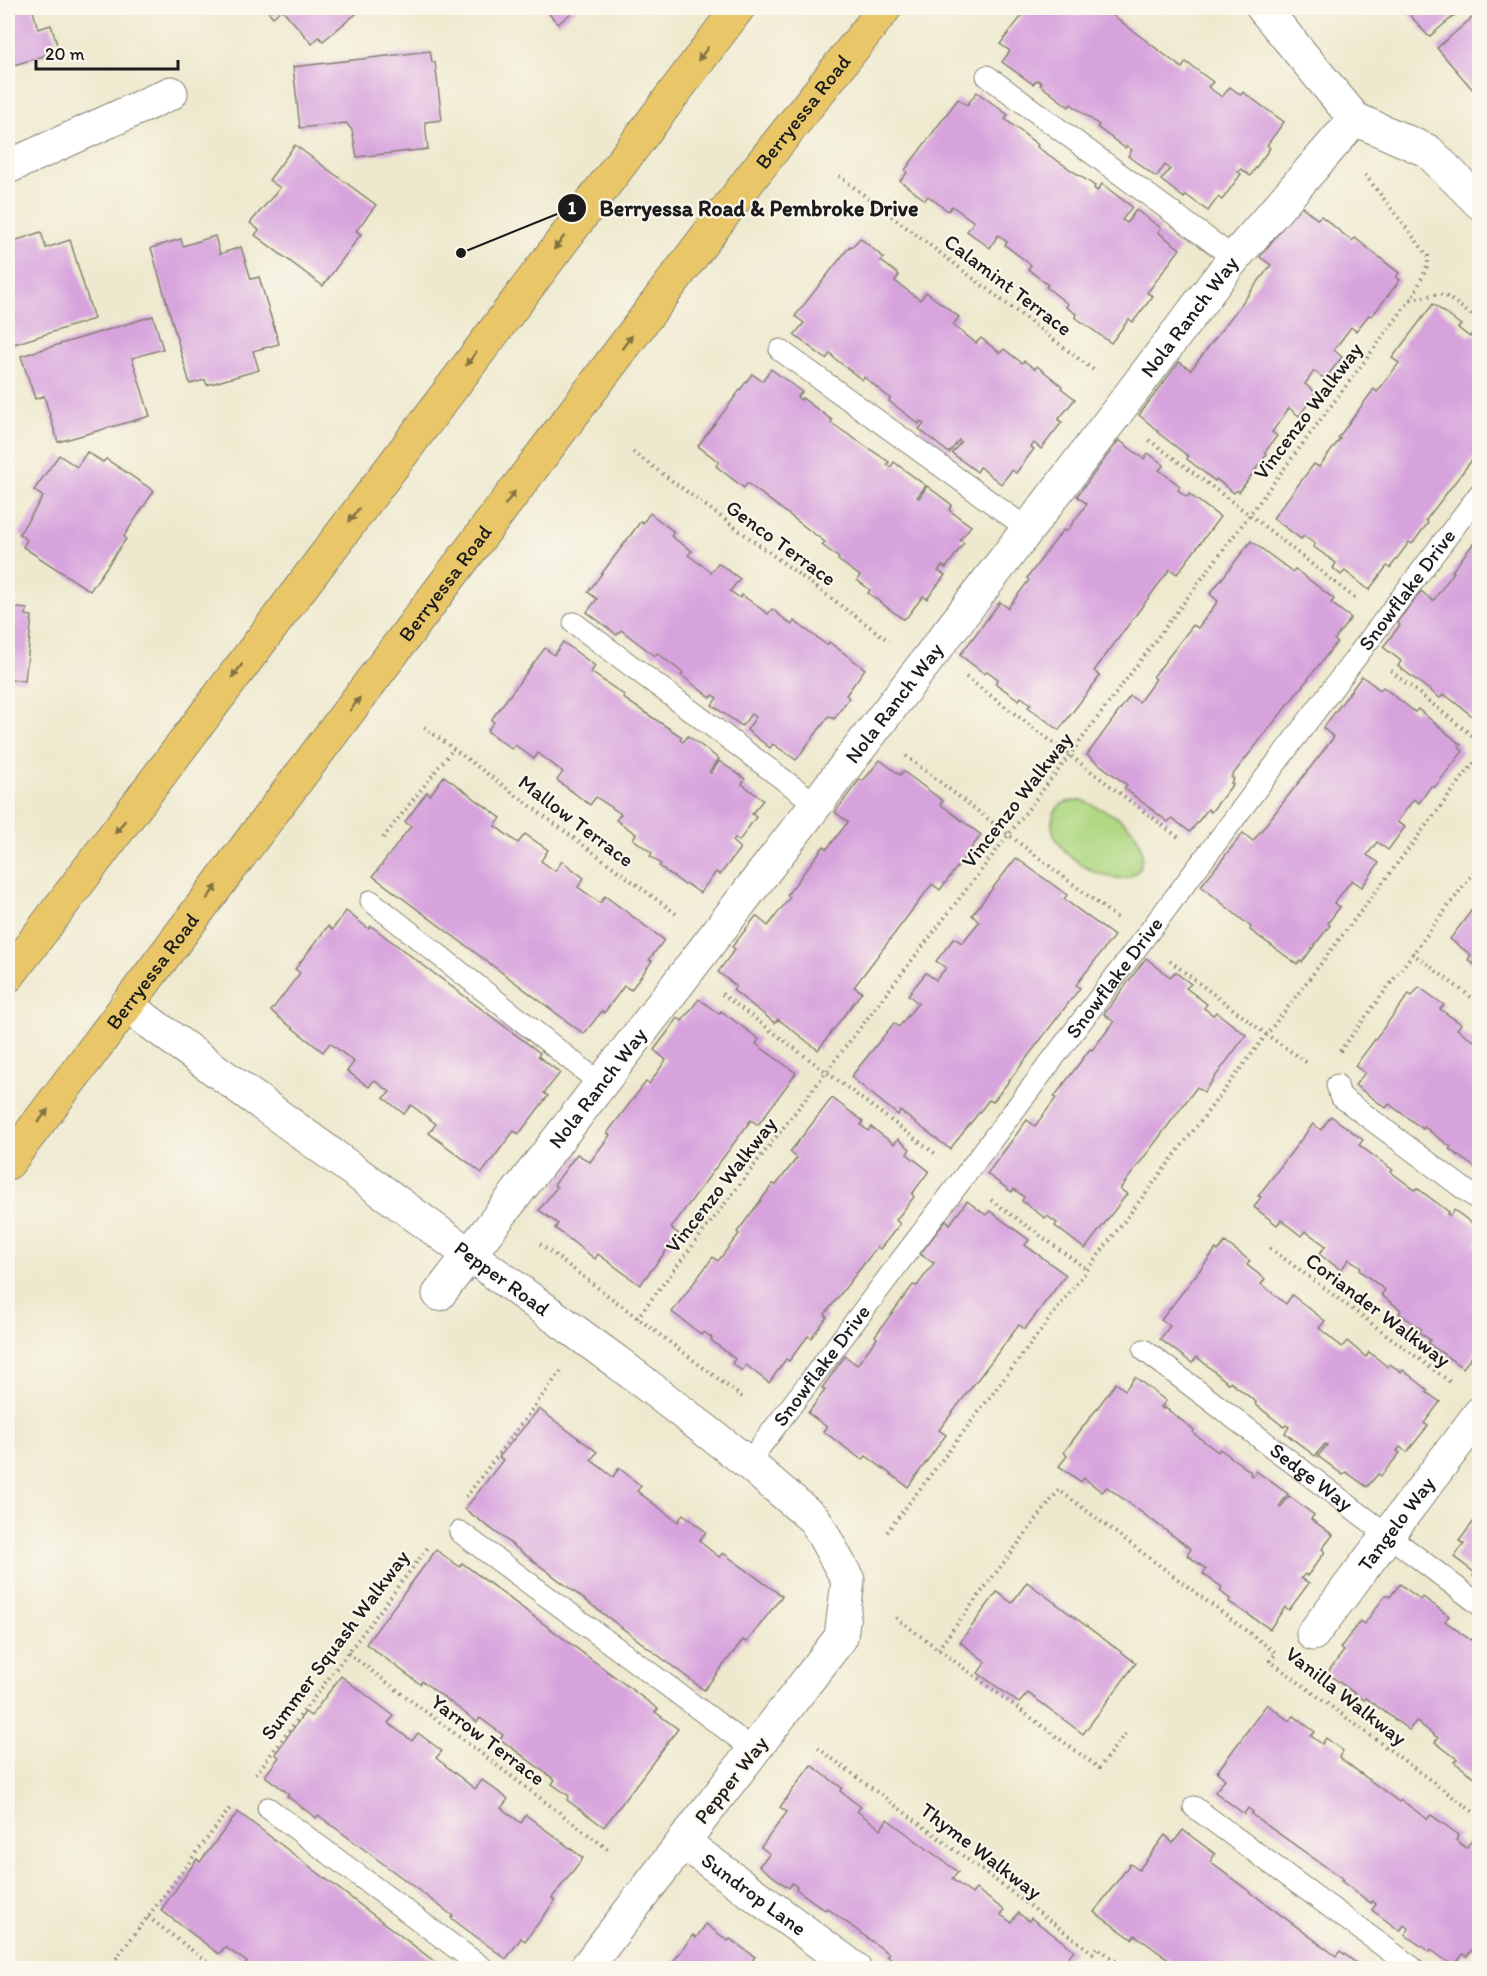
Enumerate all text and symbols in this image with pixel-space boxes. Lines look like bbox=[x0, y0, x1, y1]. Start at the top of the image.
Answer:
scale bar bbox=[36, 33, 178, 71]
text: 20 m bbox=[45, 43, 85, 65]
one-way arrow bbox=[696, 46, 709, 62]
street label: Berryessa Road bbox=[750, 49, 856, 174]
callout: Berryessa Road & Pembroke Drive bbox=[557, 188, 930, 228]
text: Berryessa Road & Pembroke Drive bbox=[600, 195, 918, 222]
text: 1 bbox=[568, 197, 577, 219]
street label: Calamint Terrace bbox=[939, 228, 1077, 341]
one-way arrow bbox=[553, 234, 565, 250]
street label: Nola Ranch Way bbox=[1135, 251, 1243, 382]
one-way arrow bbox=[621, 335, 633, 350]
street label: Vincenzo Walkway bbox=[1248, 337, 1368, 484]
one-way arrow bbox=[466, 352, 478, 367]
one-way arrow bbox=[504, 491, 516, 506]
street label: Genco Terrace bbox=[721, 494, 841, 591]
one-way arrow bbox=[348, 507, 360, 523]
street label: Berryessa Road bbox=[393, 519, 497, 646]
street label: Snowflake Drive bbox=[1353, 524, 1461, 655]
street label: Nola Ranch Way bbox=[839, 637, 948, 768]
one-way arrow bbox=[231, 663, 243, 679]
one-way arrow bbox=[348, 697, 360, 712]
street label: Vincenzo Walkway bbox=[956, 727, 1078, 873]
street label: Mallow Terrace bbox=[514, 769, 639, 872]
one-way arrow bbox=[114, 818, 126, 834]
one-way arrow bbox=[206, 884, 218, 899]
street label: Berryessa Road bbox=[100, 907, 204, 1034]
street label: Snowflake Drive bbox=[1060, 912, 1168, 1043]
street label: Nola Ranch Way bbox=[543, 1022, 652, 1153]
one-way arrow bbox=[36, 1108, 49, 1124]
street label: Vincenzo Walkway bbox=[660, 1112, 782, 1258]
street label: Pepper Road bbox=[450, 1235, 555, 1321]
street label: Coriander Walkway bbox=[1301, 1247, 1456, 1372]
street label: Snowflake Drive bbox=[767, 1300, 875, 1431]
street label: Sedge Way bbox=[1265, 1437, 1358, 1516]
street label: Tangelo Way bbox=[1352, 1471, 1440, 1576]
street label: Summer Squash Walkway bbox=[255, 1545, 414, 1745]
street label: Vanilla Walkway bbox=[1281, 1641, 1412, 1751]
street label: Yarrow Terrace bbox=[426, 1689, 550, 1791]
street label: Pepper Way bbox=[689, 1731, 773, 1829]
street label: Thyme Walkway bbox=[916, 1797, 1047, 1904]
street label: Sundrop Lane bbox=[697, 1847, 812, 1941]

